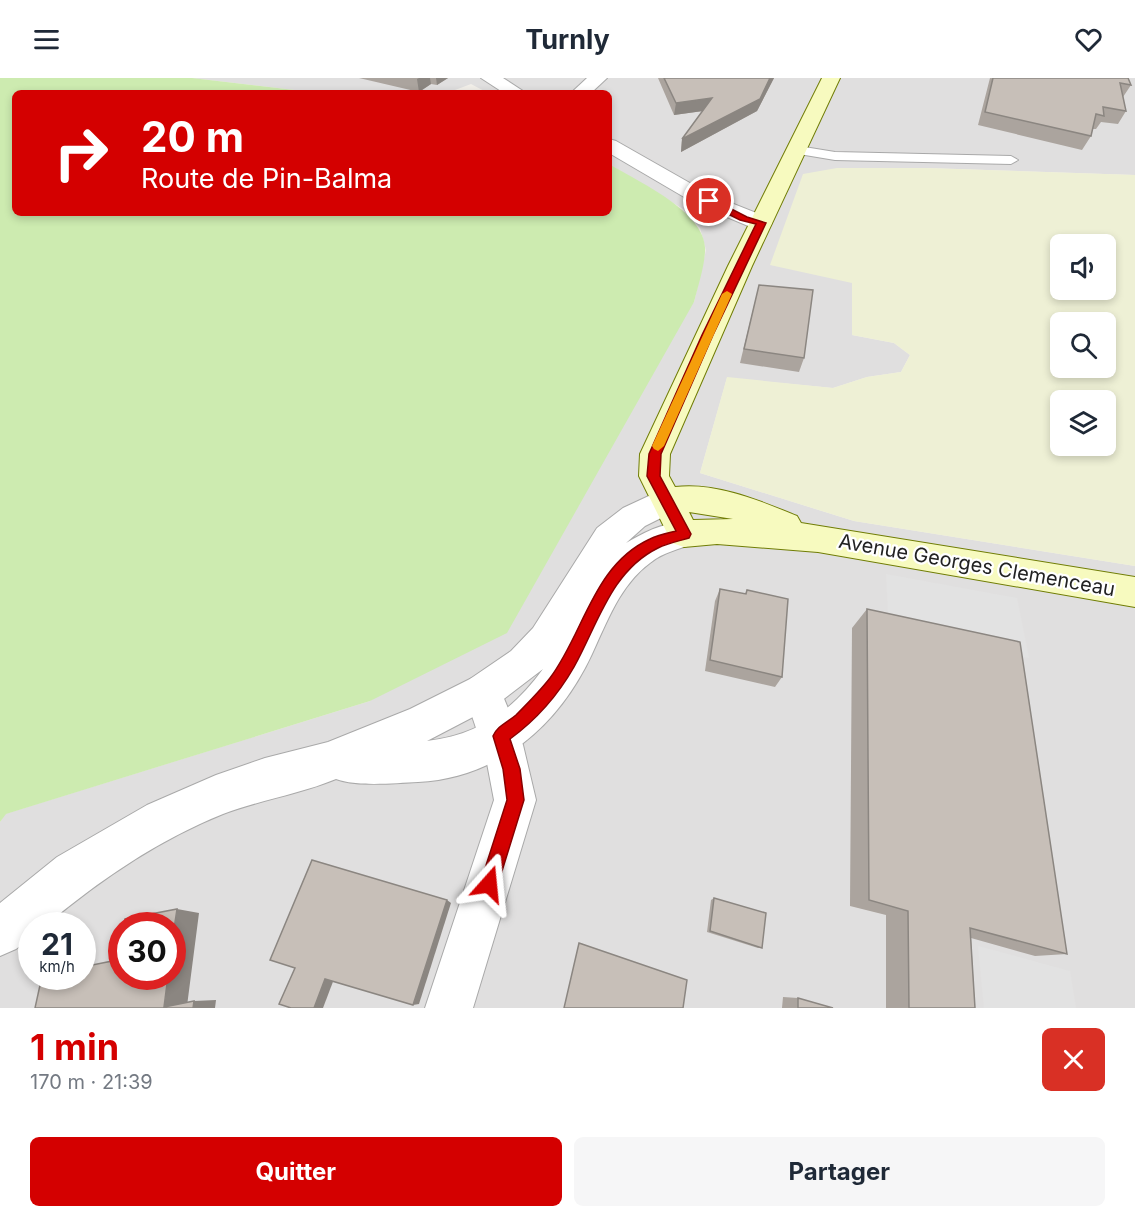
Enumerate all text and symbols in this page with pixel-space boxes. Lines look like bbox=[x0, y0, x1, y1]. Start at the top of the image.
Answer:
icon: menu bbox=[30, 23, 63, 56]
text: Turnly bbox=[525, 23, 610, 56]
icon: heart bbox=[1072, 23, 1105, 56]
text: 20 m bbox=[141, 111, 244, 162]
icon: right bbox=[42, 114, 120, 192]
text: Route de Pin-Balma bbox=[141, 162, 392, 195]
pin bbox=[683, 175, 734, 226]
icon: arrive bbox=[692, 184, 725, 217]
map controls bbox=[1050, 234, 1116, 456]
button: sound bbox=[1050, 234, 1116, 300]
button: search bbox=[1050, 312, 1116, 378]
button: layers bbox=[1050, 390, 1116, 456]
street label: Avenue Georges Clemenceau bbox=[837, 529, 1117, 601]
position arrow bbox=[457, 852, 521, 916]
speed limit sign: 30 bbox=[108, 912, 186, 990]
text: 21 bbox=[41, 926, 73, 962]
text: km/h bbox=[39, 957, 75, 976]
text: 1 min bbox=[30, 1025, 119, 1069]
button: close bbox=[1042, 1028, 1105, 1091]
text: 170 m · 21:39 bbox=[30, 1070, 153, 1094]
button: Quitter bbox=[30, 1137, 562, 1206]
button: Partager bbox=[574, 1137, 1105, 1206]

